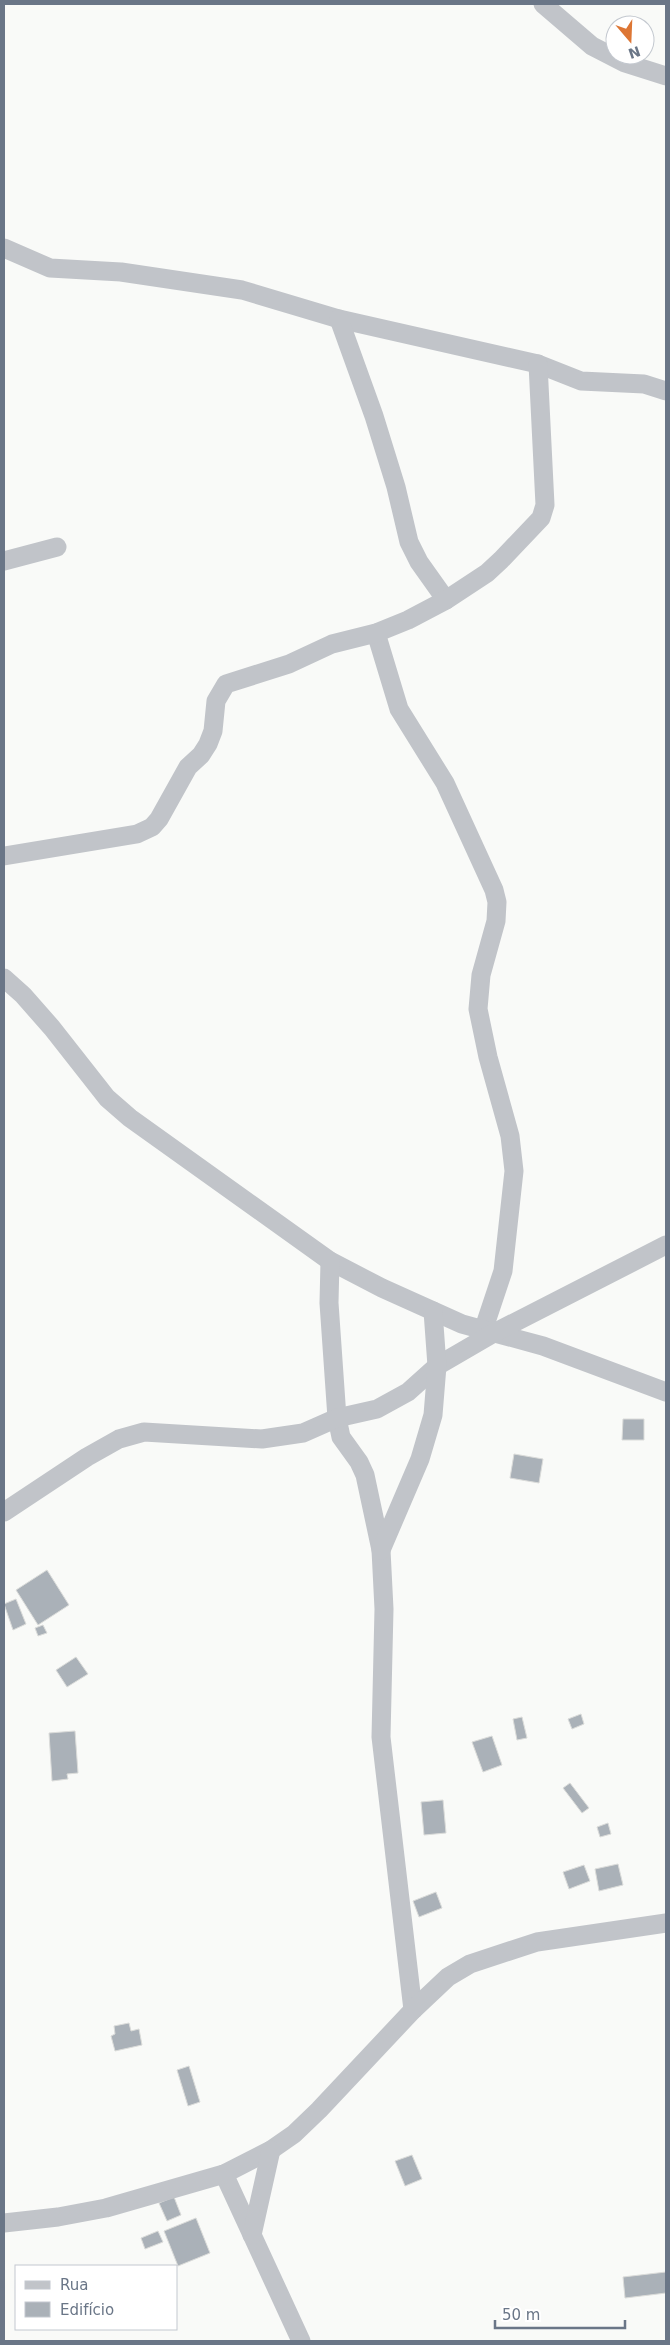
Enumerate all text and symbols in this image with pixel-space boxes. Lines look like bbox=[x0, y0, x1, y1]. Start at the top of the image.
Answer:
north arrow bbox=[605, 15, 655, 65]
text: N bbox=[626, 43, 642, 62]
legend bbox=[15, 2265, 178, 2330]
text: Rua bbox=[60, 2276, 88, 2294]
scale bar bbox=[495, 2298, 625, 2330]
text: Edifício bbox=[60, 2301, 114, 2319]
text: 50 m bbox=[502, 2306, 540, 2324]

